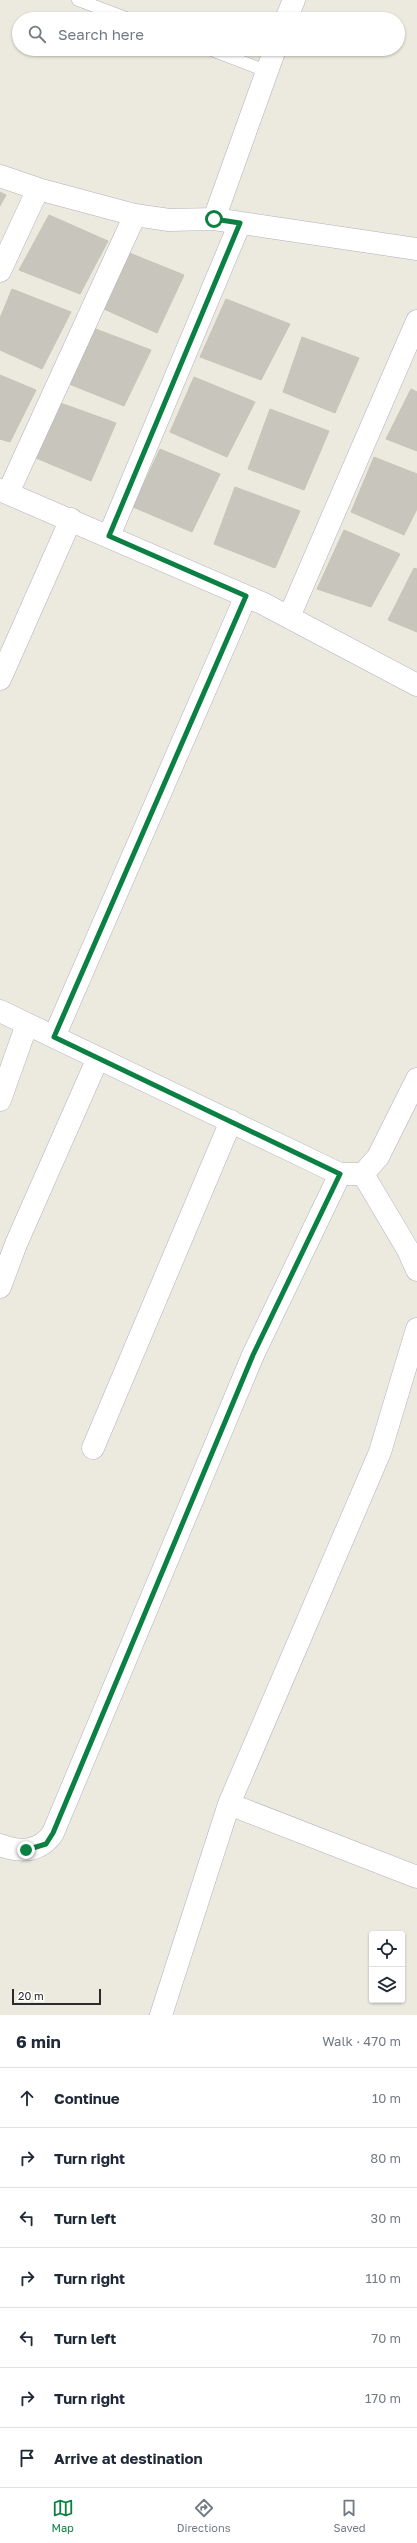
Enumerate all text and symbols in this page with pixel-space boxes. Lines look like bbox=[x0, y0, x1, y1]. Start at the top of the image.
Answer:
search box bbox=[12, 12, 405, 56]
icon: search bbox=[26, 23, 48, 45]
text: Search here bbox=[58, 25, 144, 43]
route start bbox=[205, 210, 223, 228]
route end bbox=[17, 1841, 35, 1859]
map controls bbox=[369, 1931, 405, 2003]
button: locate bbox=[369, 1931, 405, 1967]
button: layers bbox=[369, 1967, 405, 2003]
scale bar bbox=[12, 1987, 101, 2006]
text: 20 m bbox=[18, 1989, 44, 2002]
text: 6 min bbox=[16, 2031, 61, 2052]
text: Walk · 470 m bbox=[322, 2033, 401, 2049]
icon: ahead bbox=[16, 2087, 38, 2109]
text: Continue bbox=[54, 2089, 120, 2107]
text: 10 m bbox=[372, 2090, 401, 2106]
icon: right bbox=[16, 2147, 38, 2169]
text: Turn right bbox=[54, 2149, 125, 2167]
text: 80 m bbox=[370, 2150, 401, 2166]
icon: left bbox=[16, 2207, 38, 2229]
text: Turn left bbox=[54, 2209, 116, 2227]
text: 30 m bbox=[371, 2210, 401, 2226]
icon: right bbox=[16, 2267, 38, 2289]
text: Turn right bbox=[54, 2269, 125, 2287]
text: 110 m bbox=[366, 2270, 401, 2286]
icon: left bbox=[16, 2327, 38, 2349]
text: Turn left bbox=[54, 2329, 116, 2347]
text: 70 m bbox=[371, 2330, 401, 2346]
icon: right bbox=[16, 2387, 38, 2409]
text: Turn right bbox=[54, 2389, 125, 2407]
text: 170 m bbox=[365, 2390, 401, 2406]
icon: arrive bbox=[16, 2447, 38, 2469]
text: Arrive at destination bbox=[54, 2449, 203, 2467]
tab: Map bbox=[51, 2497, 74, 2534]
tab: Directions bbox=[177, 2497, 231, 2534]
tab: Saved bbox=[333, 2497, 366, 2534]

